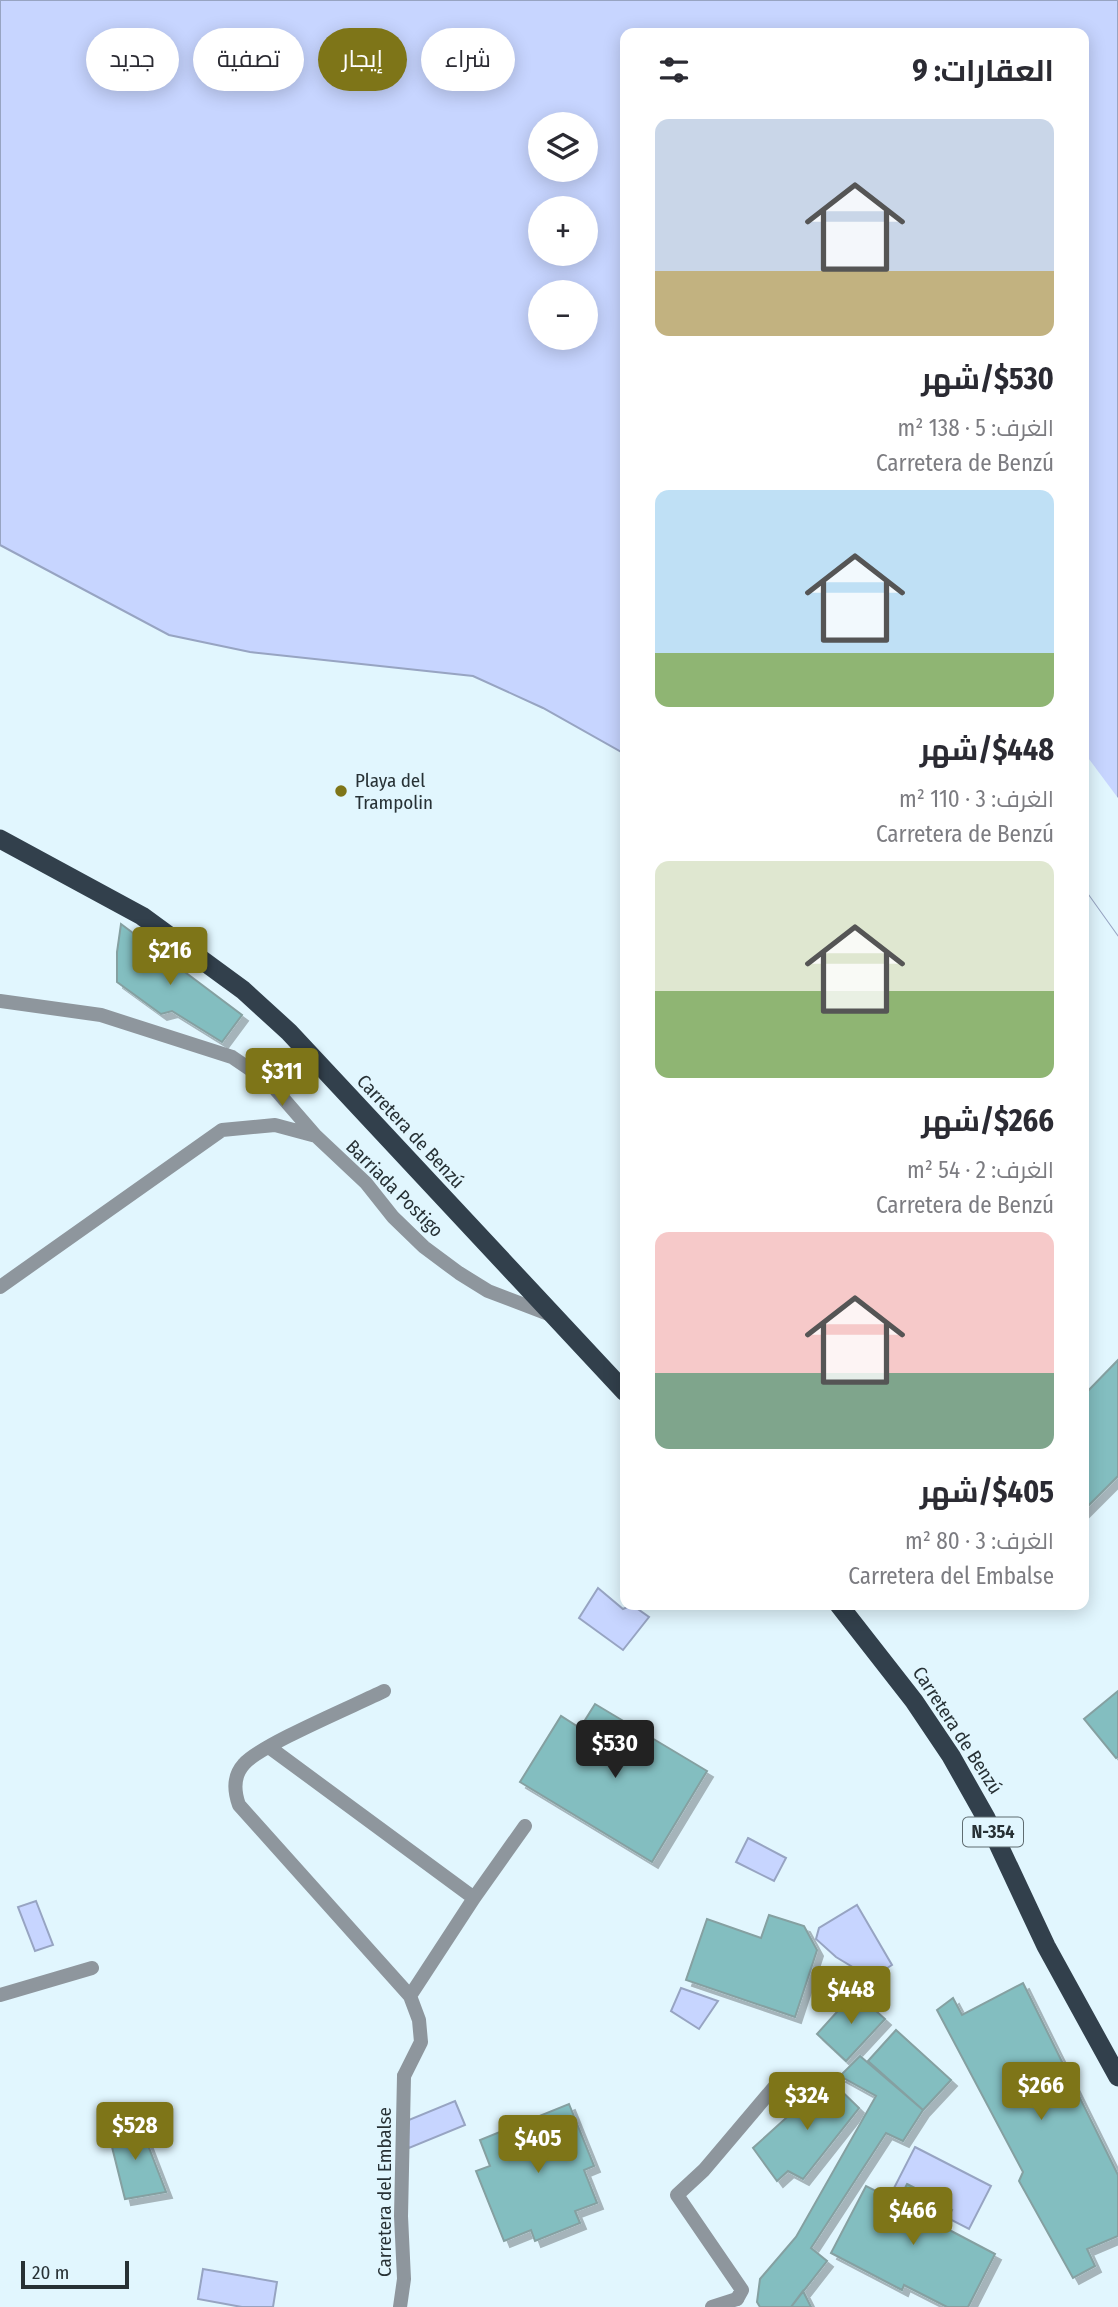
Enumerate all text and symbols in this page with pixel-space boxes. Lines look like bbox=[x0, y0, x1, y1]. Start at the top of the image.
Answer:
chip: جديد bbox=[86, 28, 179, 91]
chip: تصفية bbox=[193, 28, 304, 91]
chip: إيجار bbox=[318, 28, 407, 91]
chip: شراء bbox=[421, 28, 515, 91]
icon: filters bbox=[655, 51, 693, 89]
text: العقارات: 9 bbox=[912, 53, 1054, 89]
map controls bbox=[528, 112, 598, 350]
button: layers bbox=[528, 112, 598, 182]
icon: home bbox=[792, 164, 918, 290]
button: + bbox=[528, 196, 598, 266]
button: − bbox=[528, 280, 598, 350]
text: $530/شهر bbox=[921, 361, 1054, 397]
text: الغرف: 5 · 138 m² bbox=[898, 414, 1054, 442]
text: Carretera de Benzú bbox=[876, 449, 1054, 477]
icon: home bbox=[792, 535, 918, 661]
text: $448/شهر bbox=[920, 732, 1054, 768]
place label: Playa del Trampolin bbox=[355, 769, 433, 814]
marker: Playa del Trampolin bbox=[333, 783, 349, 799]
text: الغرف: 3 · 110 m² bbox=[899, 785, 1054, 813]
text: Carretera de Benzú bbox=[876, 820, 1054, 848]
icon: home bbox=[792, 906, 918, 1032]
pin: $216 bbox=[129, 928, 211, 987]
text: $216 bbox=[148, 936, 192, 964]
pin: $311 bbox=[241, 1048, 323, 1108]
text: $311 bbox=[262, 1057, 302, 1085]
street label: Carretera de Benzú bbox=[352, 1070, 469, 1193]
text: $266/شهر bbox=[921, 1103, 1054, 1139]
street label: Barriada Postigo bbox=[341, 1135, 448, 1242]
text: الغرف: 2 · 54 m² bbox=[907, 1156, 1054, 1184]
text: Carretera de Benzú bbox=[876, 1191, 1054, 1219]
icon: home bbox=[792, 1277, 918, 1403]
text: $405/شهر bbox=[920, 1474, 1054, 1510]
text: الغرف: 3 · 80 m² bbox=[905, 1527, 1054, 1555]
text: Carretera del Embalse bbox=[848, 1562, 1054, 1590]
street label: Carretera de Benzú bbox=[908, 1662, 1007, 1798]
pin: $530 bbox=[574, 1720, 656, 1780]
text: $530 bbox=[592, 1729, 638, 1757]
road number: N-354 bbox=[963, 1818, 1023, 1846]
pin: $448 bbox=[810, 1966, 892, 2026]
text: $448 bbox=[827, 1975, 875, 2003]
pin: $266 bbox=[1000, 2062, 1082, 2122]
text: $266 bbox=[1018, 2071, 1064, 2099]
pin: $324 bbox=[766, 2072, 848, 2132]
text: $324 bbox=[785, 2081, 829, 2109]
pin: $528 bbox=[94, 2102, 176, 2162]
street label: Carretera del Embalse bbox=[373, 2107, 396, 2277]
text: $528 bbox=[112, 2111, 158, 2139]
pin: $405 bbox=[497, 2116, 579, 2175]
text: $405 bbox=[514, 2124, 562, 2152]
pin: $466 bbox=[872, 2188, 954, 2247]
text: $466 bbox=[889, 2196, 937, 2224]
scale bar bbox=[21, 2258, 130, 2290]
text: 20 m bbox=[32, 2261, 69, 2284]

